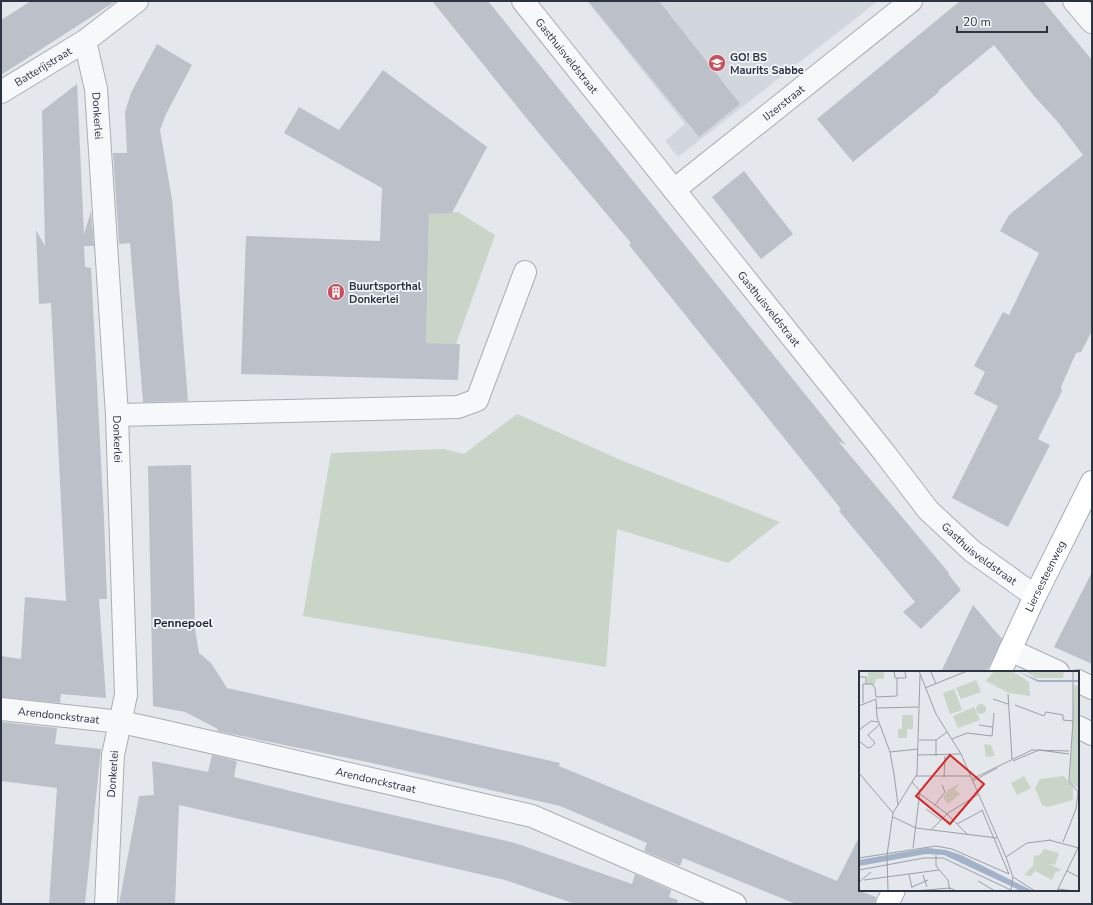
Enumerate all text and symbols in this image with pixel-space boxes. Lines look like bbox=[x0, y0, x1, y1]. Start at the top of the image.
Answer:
scale bar bbox=[957, 8, 1047, 34]
text: 20 m bbox=[963, 14, 991, 30]
street label: Gasthuisveldstraat bbox=[532, 15, 602, 97]
street label: Batterijstraat bbox=[11, 43, 74, 90]
place label: GO! BS Maurits Sabbe bbox=[730, 50, 804, 78]
school or university icon: GO! BS Maurits Sabbe bbox=[707, 53, 727, 73]
street label: IJzerstraat bbox=[759, 81, 808, 124]
street label: Donkerlei bbox=[89, 92, 107, 140]
street label: Gasthuisveldstraat bbox=[734, 268, 804, 350]
place label: Buurtsporthal Donkerlei bbox=[349, 279, 422, 307]
building icon: Buurtsporthal Donkerlei bbox=[326, 282, 346, 302]
street label: Donkerlei bbox=[110, 415, 126, 463]
street label: Gasthuisveldstraat bbox=[938, 519, 1020, 588]
street label: Liersesteenweg bbox=[1021, 538, 1069, 614]
district label: Pennepoel bbox=[153, 615, 213, 631]
inset map bbox=[859, 671, 1079, 891]
street label: Arendonckstraat bbox=[17, 703, 100, 727]
street label: Donkerlei bbox=[104, 750, 122, 798]
street label: Arendonckstraat bbox=[334, 764, 417, 797]

